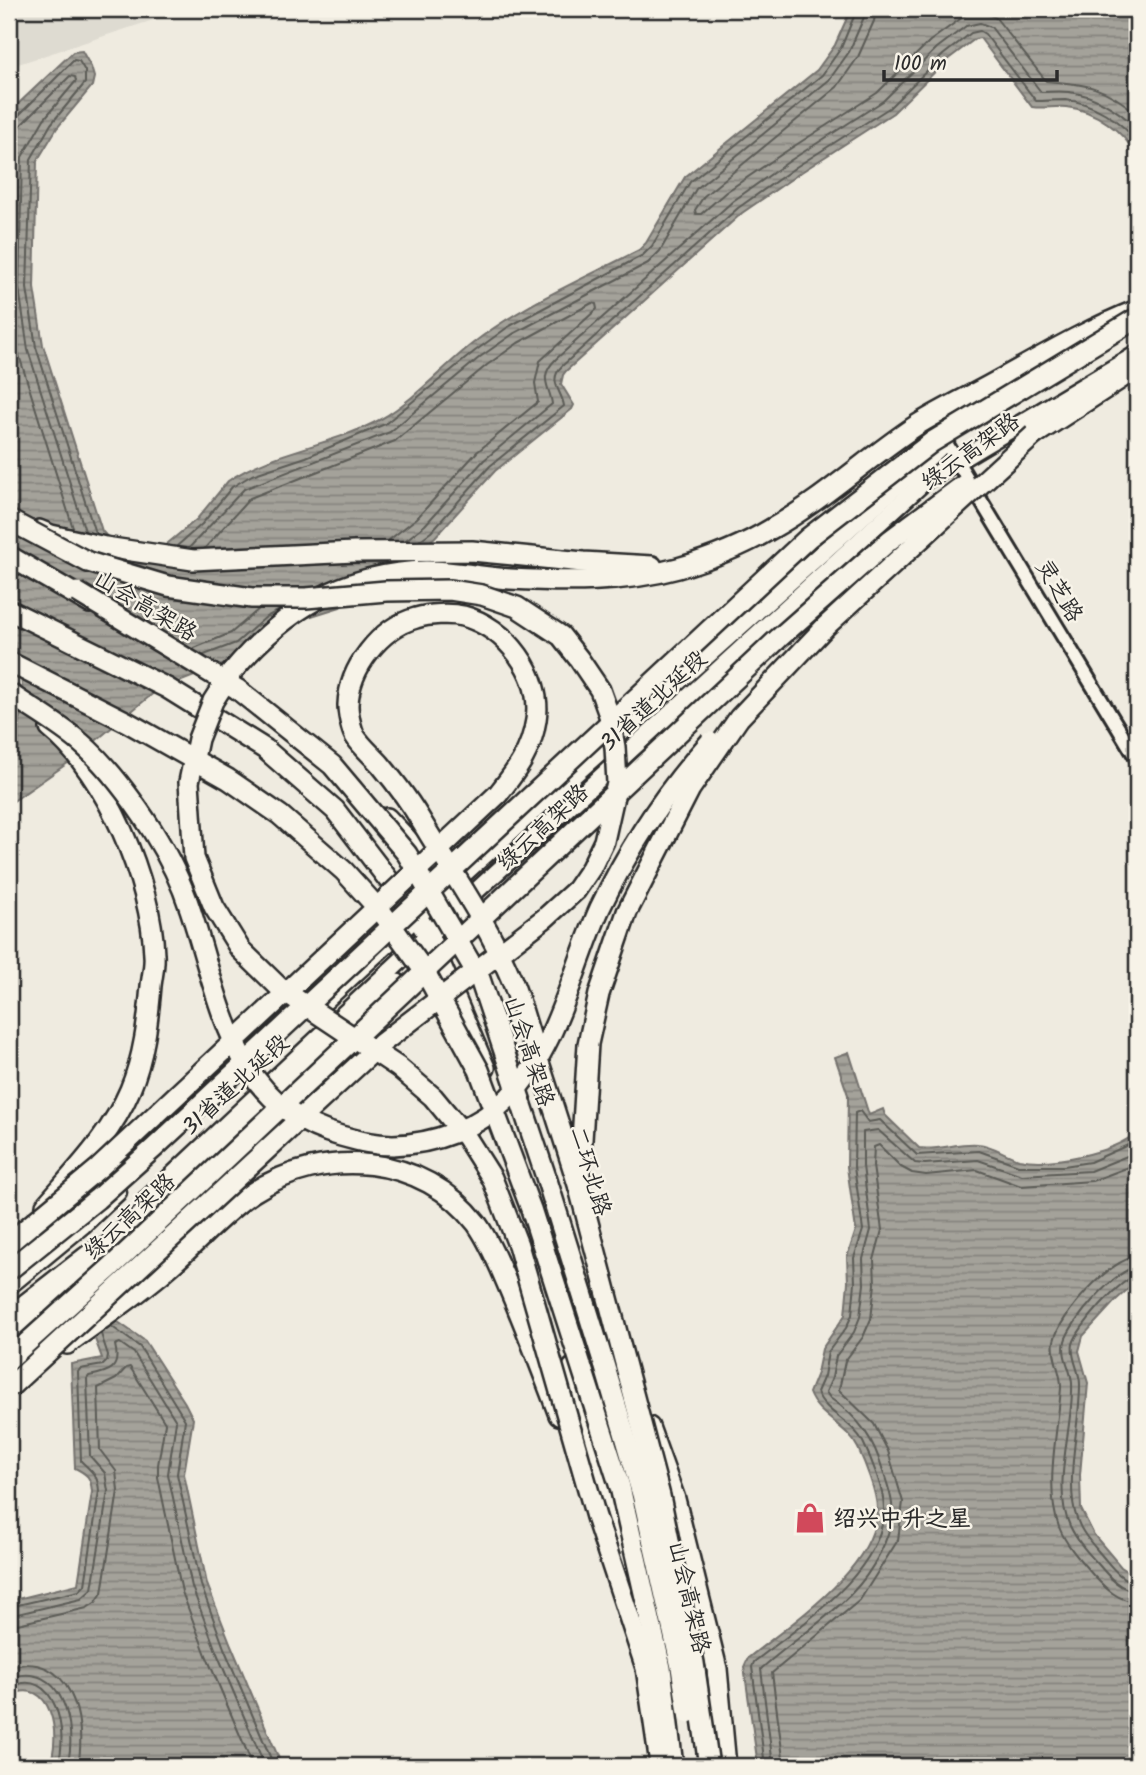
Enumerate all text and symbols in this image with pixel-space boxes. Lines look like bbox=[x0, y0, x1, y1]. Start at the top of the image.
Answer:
scale bar bbox=[884, 38, 1057, 82]
text: 100 m bbox=[894, 48, 947, 81]
street label: 绿云高架路 bbox=[914, 404, 1028, 501]
street label: 灵芝路 bbox=[1025, 552, 1091, 630]
street label: 山会高架路 bbox=[86, 562, 204, 652]
street label: 31省道北延段 bbox=[593, 642, 716, 761]
street label: 绿云高架路 bbox=[489, 776, 598, 881]
street label: 山会高架路 bbox=[493, 991, 563, 1112]
street label: 31省道北延段 bbox=[175, 1026, 298, 1145]
street label: 二环北路 bbox=[558, 1122, 620, 1221]
street label: 绿云高架路 bbox=[76, 1165, 185, 1270]
shop icon: 绍兴中升之星 bbox=[793, 1501, 827, 1535]
place label: 绍兴中升之星 bbox=[833, 1502, 971, 1538]
street label: 山会高架路 bbox=[658, 1537, 719, 1658]

